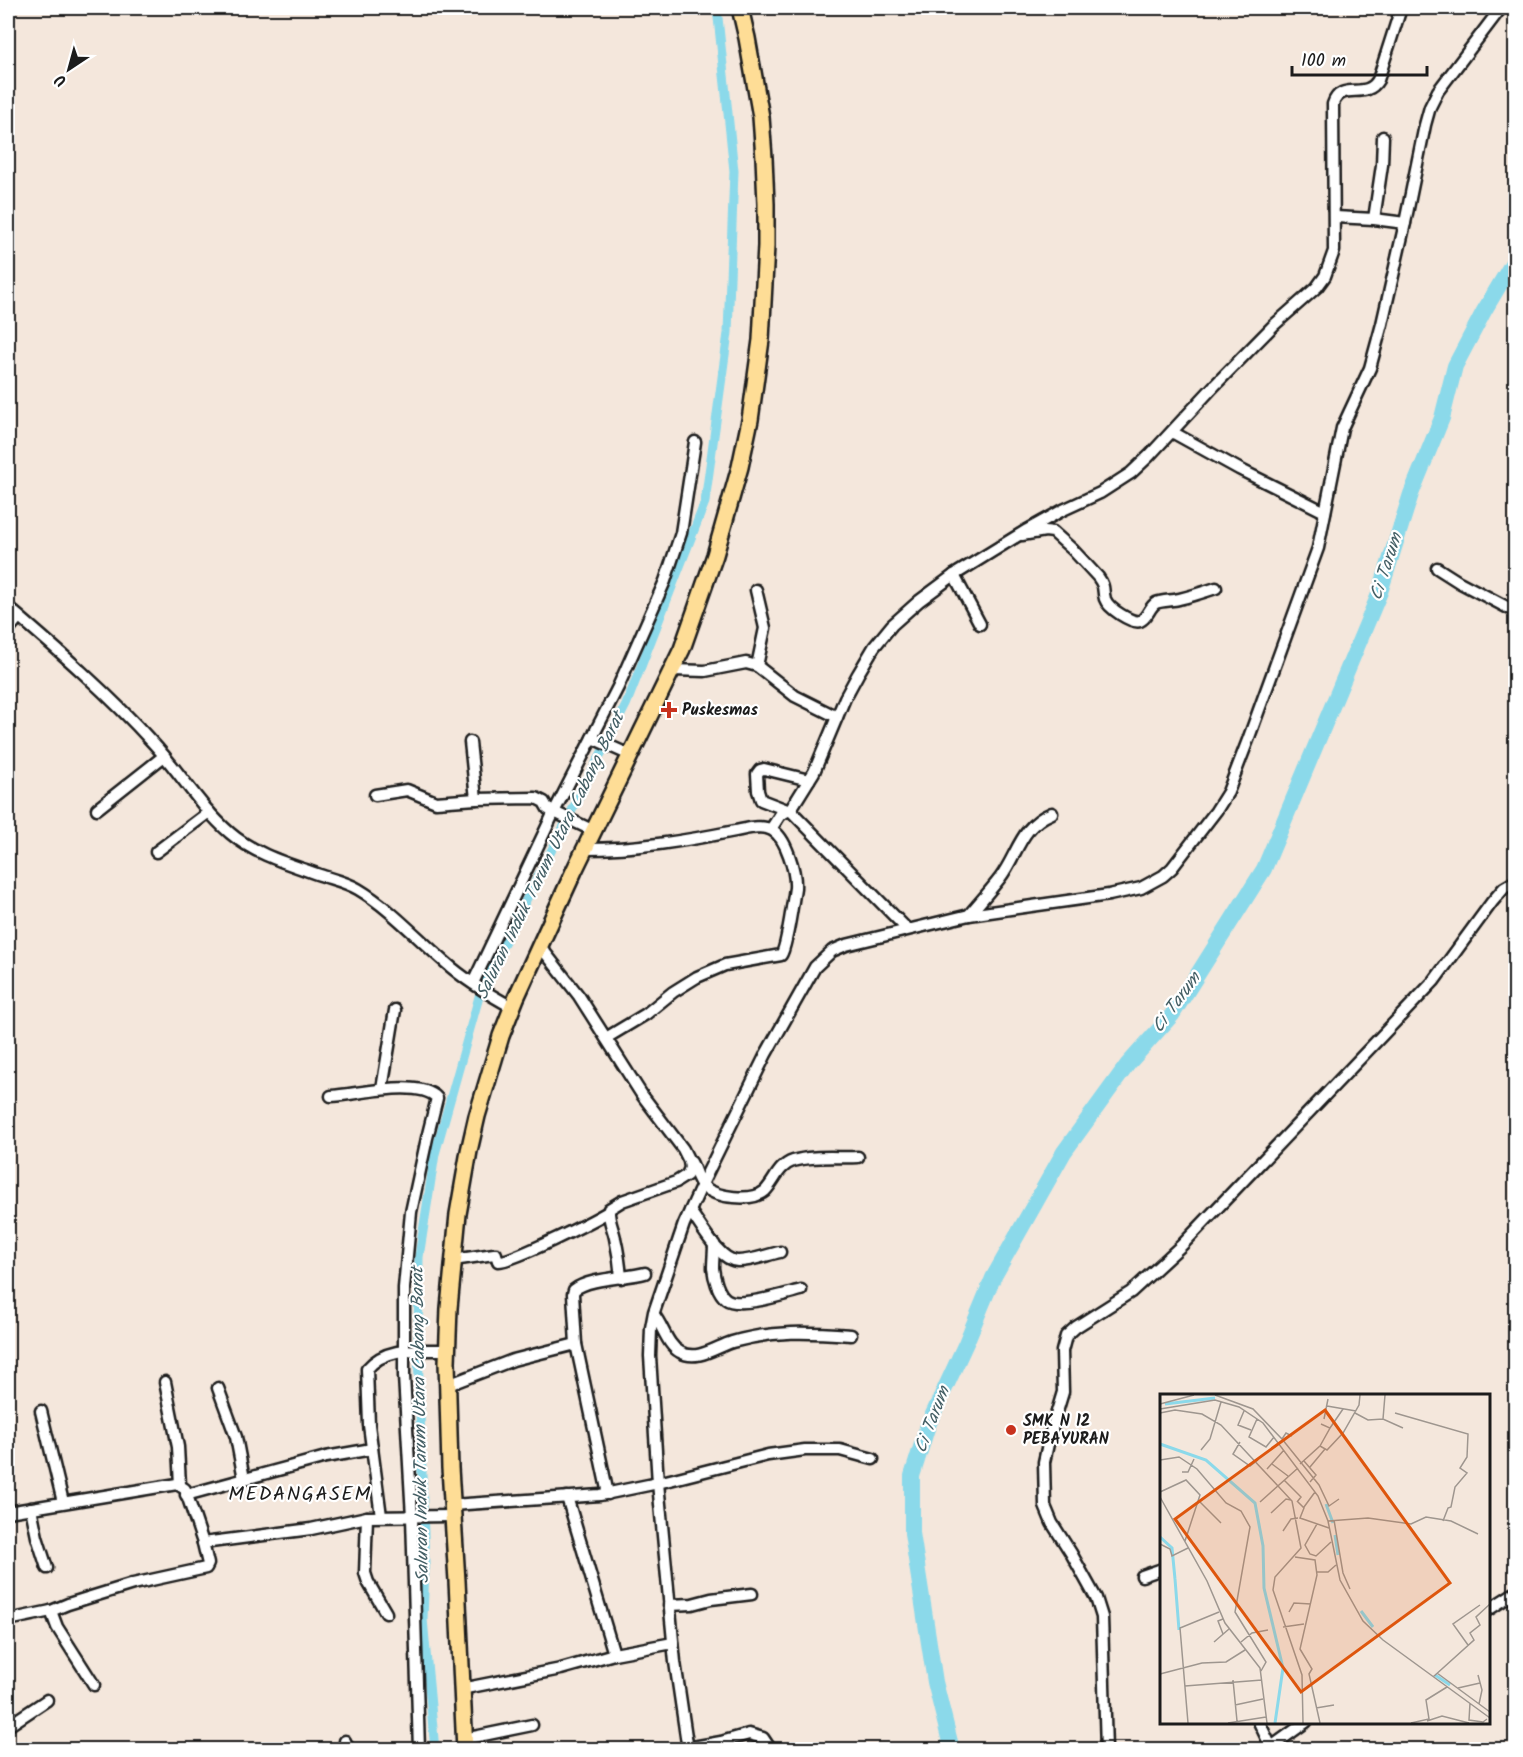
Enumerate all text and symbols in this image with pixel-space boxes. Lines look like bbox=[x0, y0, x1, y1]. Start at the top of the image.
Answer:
north arrow bbox=[39, 39, 99, 99]
scale bar bbox=[1292, 39, 1427, 77]
text: 100 m bbox=[1301, 47, 1346, 76]
text: U bbox=[49, 67, 72, 93]
water label: Ci Tarum bbox=[1363, 528, 1412, 604]
place label: Puskesmas bbox=[682, 698, 758, 723]
marker: Puskesmas bbox=[660, 701, 678, 719]
water label: Saluran Induk Tarum Utara Cabang Barat bbox=[469, 705, 635, 1005]
water label: Ci Tarum bbox=[1145, 965, 1210, 1040]
water label: Saluran Induk Tarum Utara Cabang Barat bbox=[404, 1263, 438, 1583]
water label: Ci Tarum bbox=[907, 1381, 960, 1458]
inset map bbox=[1160, 1394, 1490, 1724]
place label: SMK N 12 PEBAYURAN bbox=[1023, 1409, 1109, 1452]
marker: SMK N 12 PEBAYURAN bbox=[1004, 1423, 1018, 1437]
district label: MEDANGASEM bbox=[228, 1479, 372, 1511]

